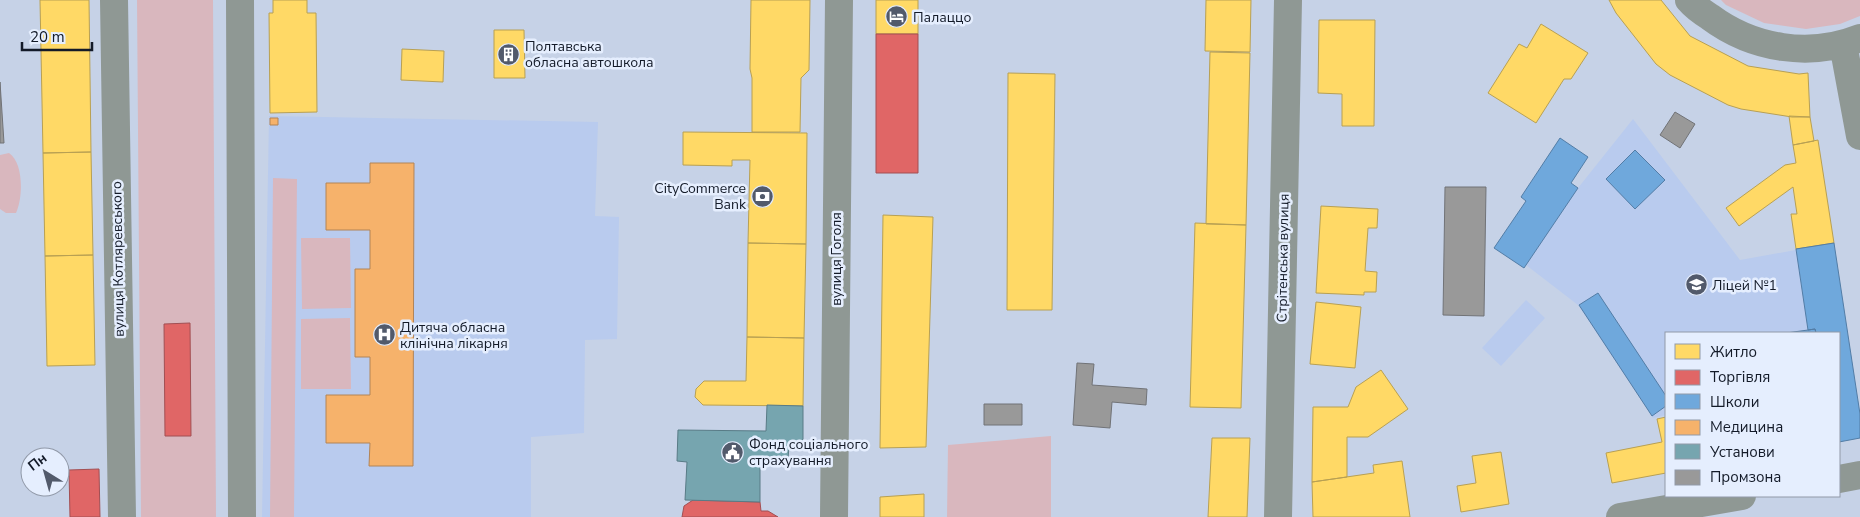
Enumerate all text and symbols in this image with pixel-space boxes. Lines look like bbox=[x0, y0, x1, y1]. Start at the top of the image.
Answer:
hotel icon: Палаццо bbox=[885, 5, 909, 29]
place label: Палаццо bbox=[913, 8, 971, 27]
scale bar bbox=[22, 20, 92, 52]
text: 20 m bbox=[30, 27, 65, 47]
place label: Полтавська обласна автошкола bbox=[525, 37, 654, 72]
building icon: Полтавська обласна автошкола bbox=[497, 42, 521, 66]
place label: CityCommerce Bank bbox=[654, 179, 747, 214]
street label: вулиця Котляревського bbox=[107, 181, 129, 337]
bank icon: CityCommerce Bank bbox=[750, 184, 774, 208]
street label: Стрітенська вулиця bbox=[1272, 194, 1294, 322]
street label: вулиця Гоголя bbox=[827, 212, 846, 306]
school or university icon: Ліцей №1 bbox=[1684, 273, 1708, 297]
place label: Ліцей №1 bbox=[1712, 276, 1777, 295]
place label: Дитяча обласна клінічна лікарня bbox=[400, 318, 508, 353]
hospital icon: Дитяча обласна клінічна лікарня bbox=[372, 323, 396, 347]
legend bbox=[1665, 332, 1840, 497]
text: Житло bbox=[1710, 342, 1757, 362]
text: Торгівля bbox=[1710, 367, 1770, 387]
text: Школи bbox=[1710, 392, 1759, 412]
text: Медицина bbox=[1710, 417, 1783, 437]
place label: Фонд соціального страхування bbox=[749, 435, 868, 470]
public building icon: Фонд соціального страхування bbox=[721, 440, 745, 464]
text: Установи bbox=[1709, 442, 1775, 462]
north arrow bbox=[20, 447, 70, 497]
text: Пн bbox=[24, 449, 51, 475]
text: Промзона bbox=[1710, 467, 1781, 487]

